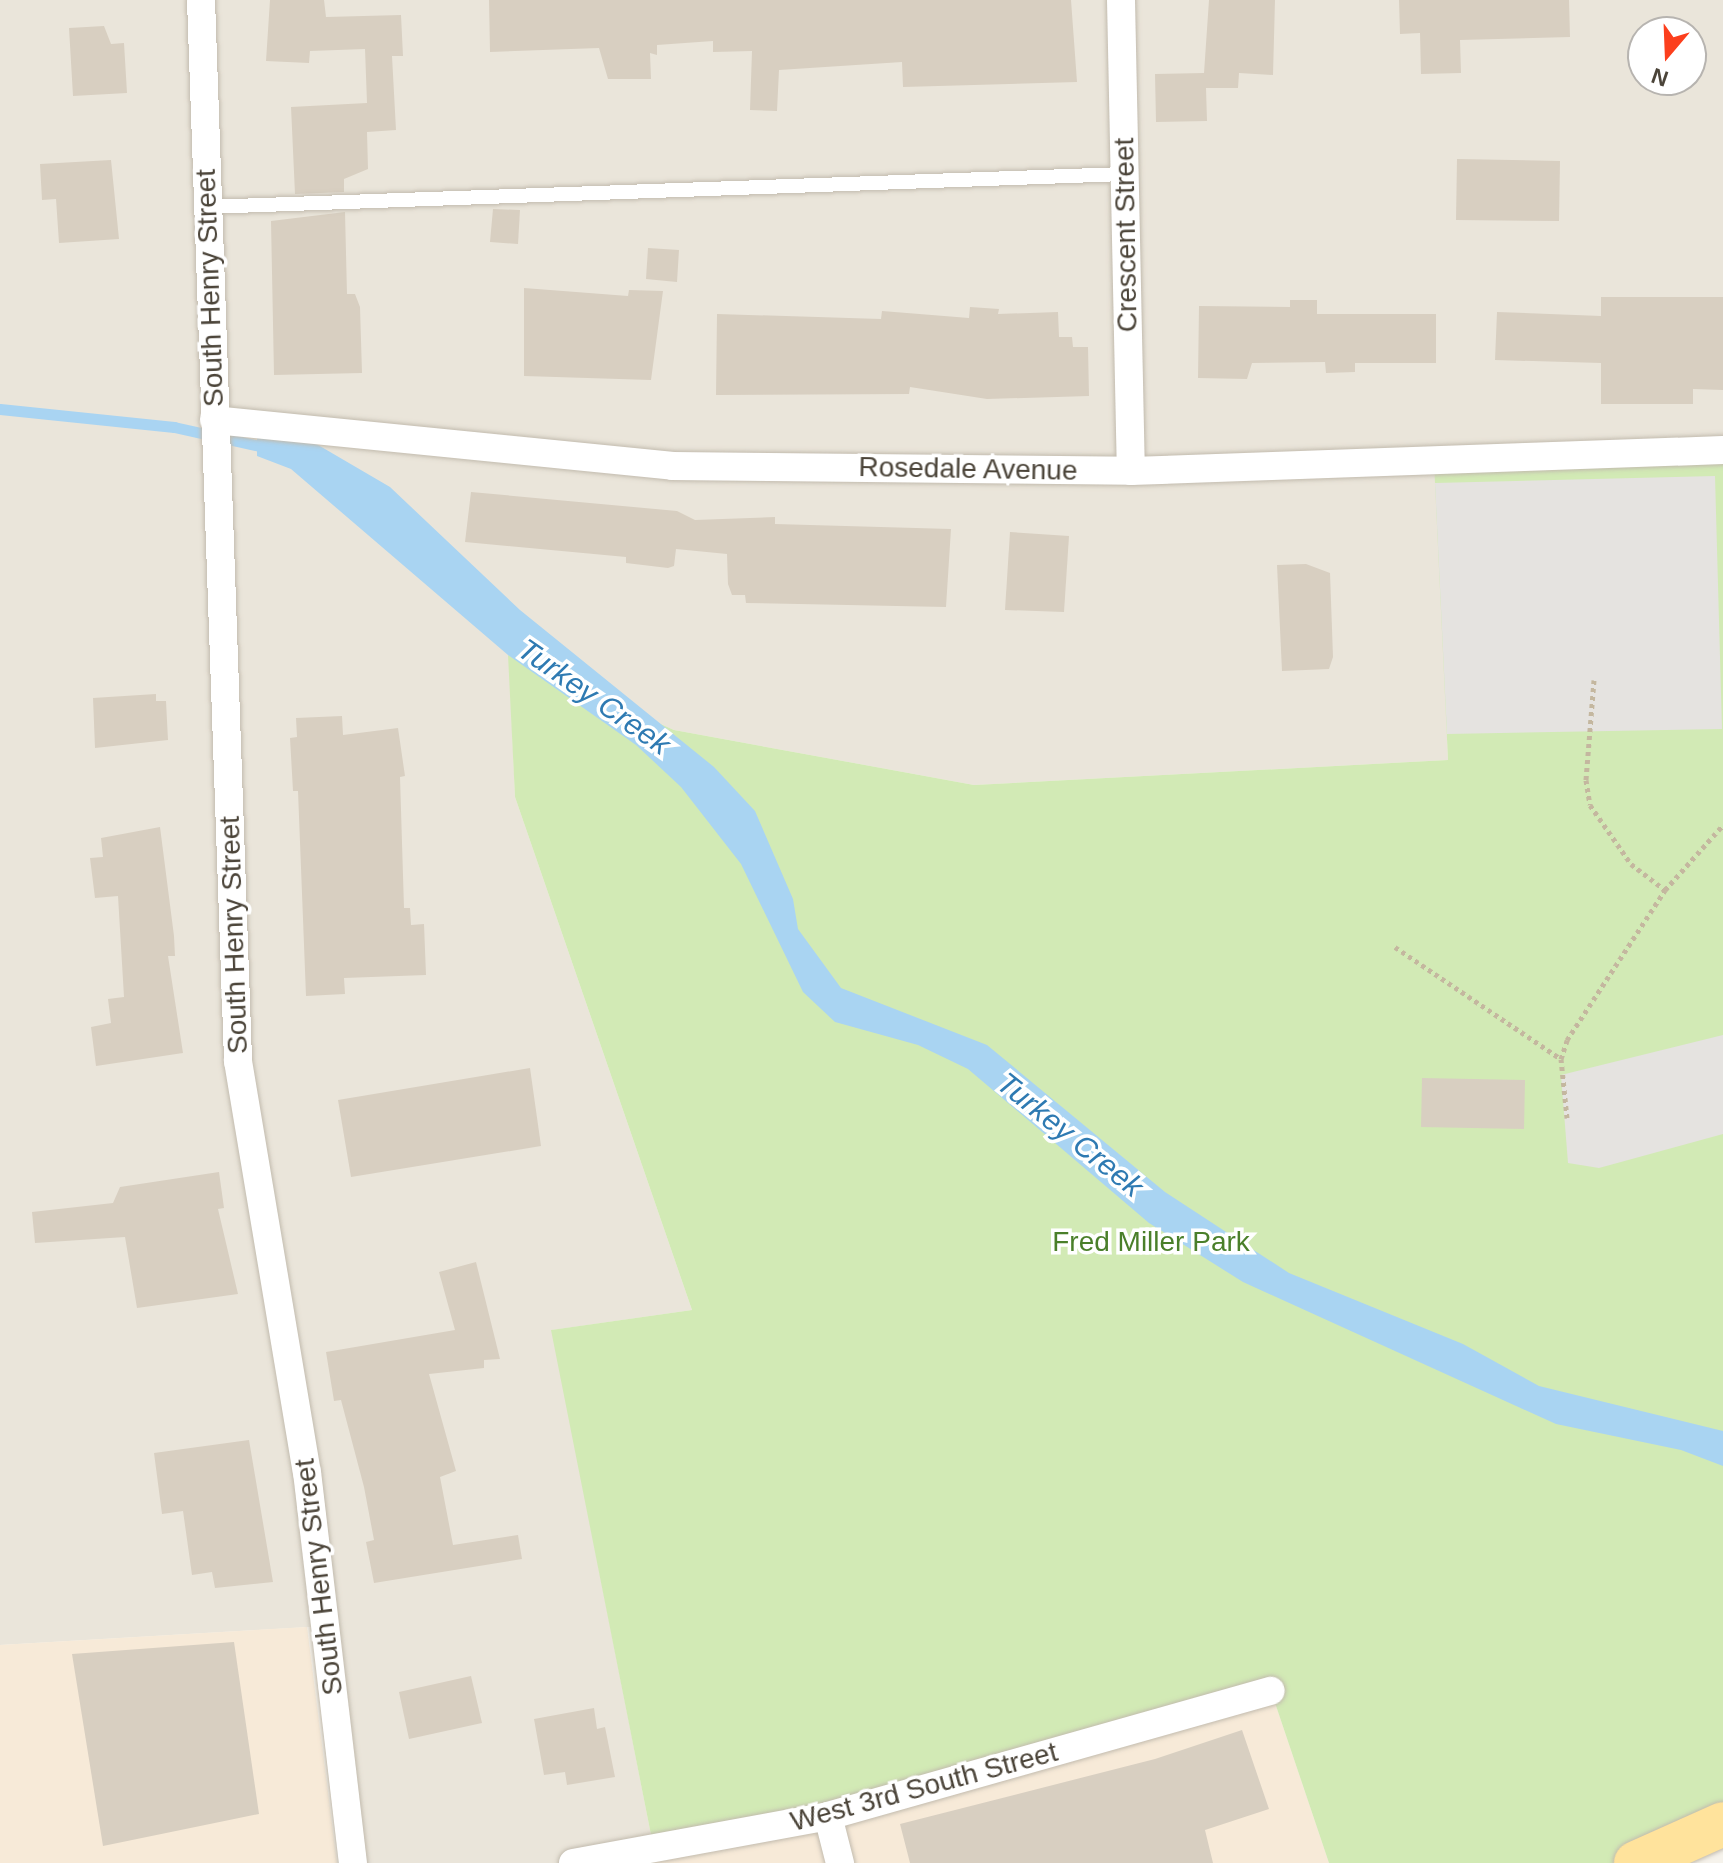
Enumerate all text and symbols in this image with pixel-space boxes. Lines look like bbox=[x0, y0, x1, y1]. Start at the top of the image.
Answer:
north arrow bbox=[1627, 16, 1707, 96]
text: N bbox=[1648, 63, 1671, 92]
street label: Crescent Street bbox=[1108, 137, 1144, 333]
street label: South Henry Street bbox=[189, 168, 231, 408]
street label: Rosedale Avenue bbox=[857, 450, 1079, 488]
water label: Turkey Creek bbox=[511, 631, 677, 763]
street label: South Henry Street bbox=[213, 815, 255, 1055]
water label: Turkey Creek bbox=[990, 1065, 1150, 1205]
park label: Fred Miller Park bbox=[1052, 1225, 1250, 1259]
street label: South Henry Street bbox=[288, 1457, 350, 1697]
street label: West 3rd South Street bbox=[787, 1735, 1061, 1839]

